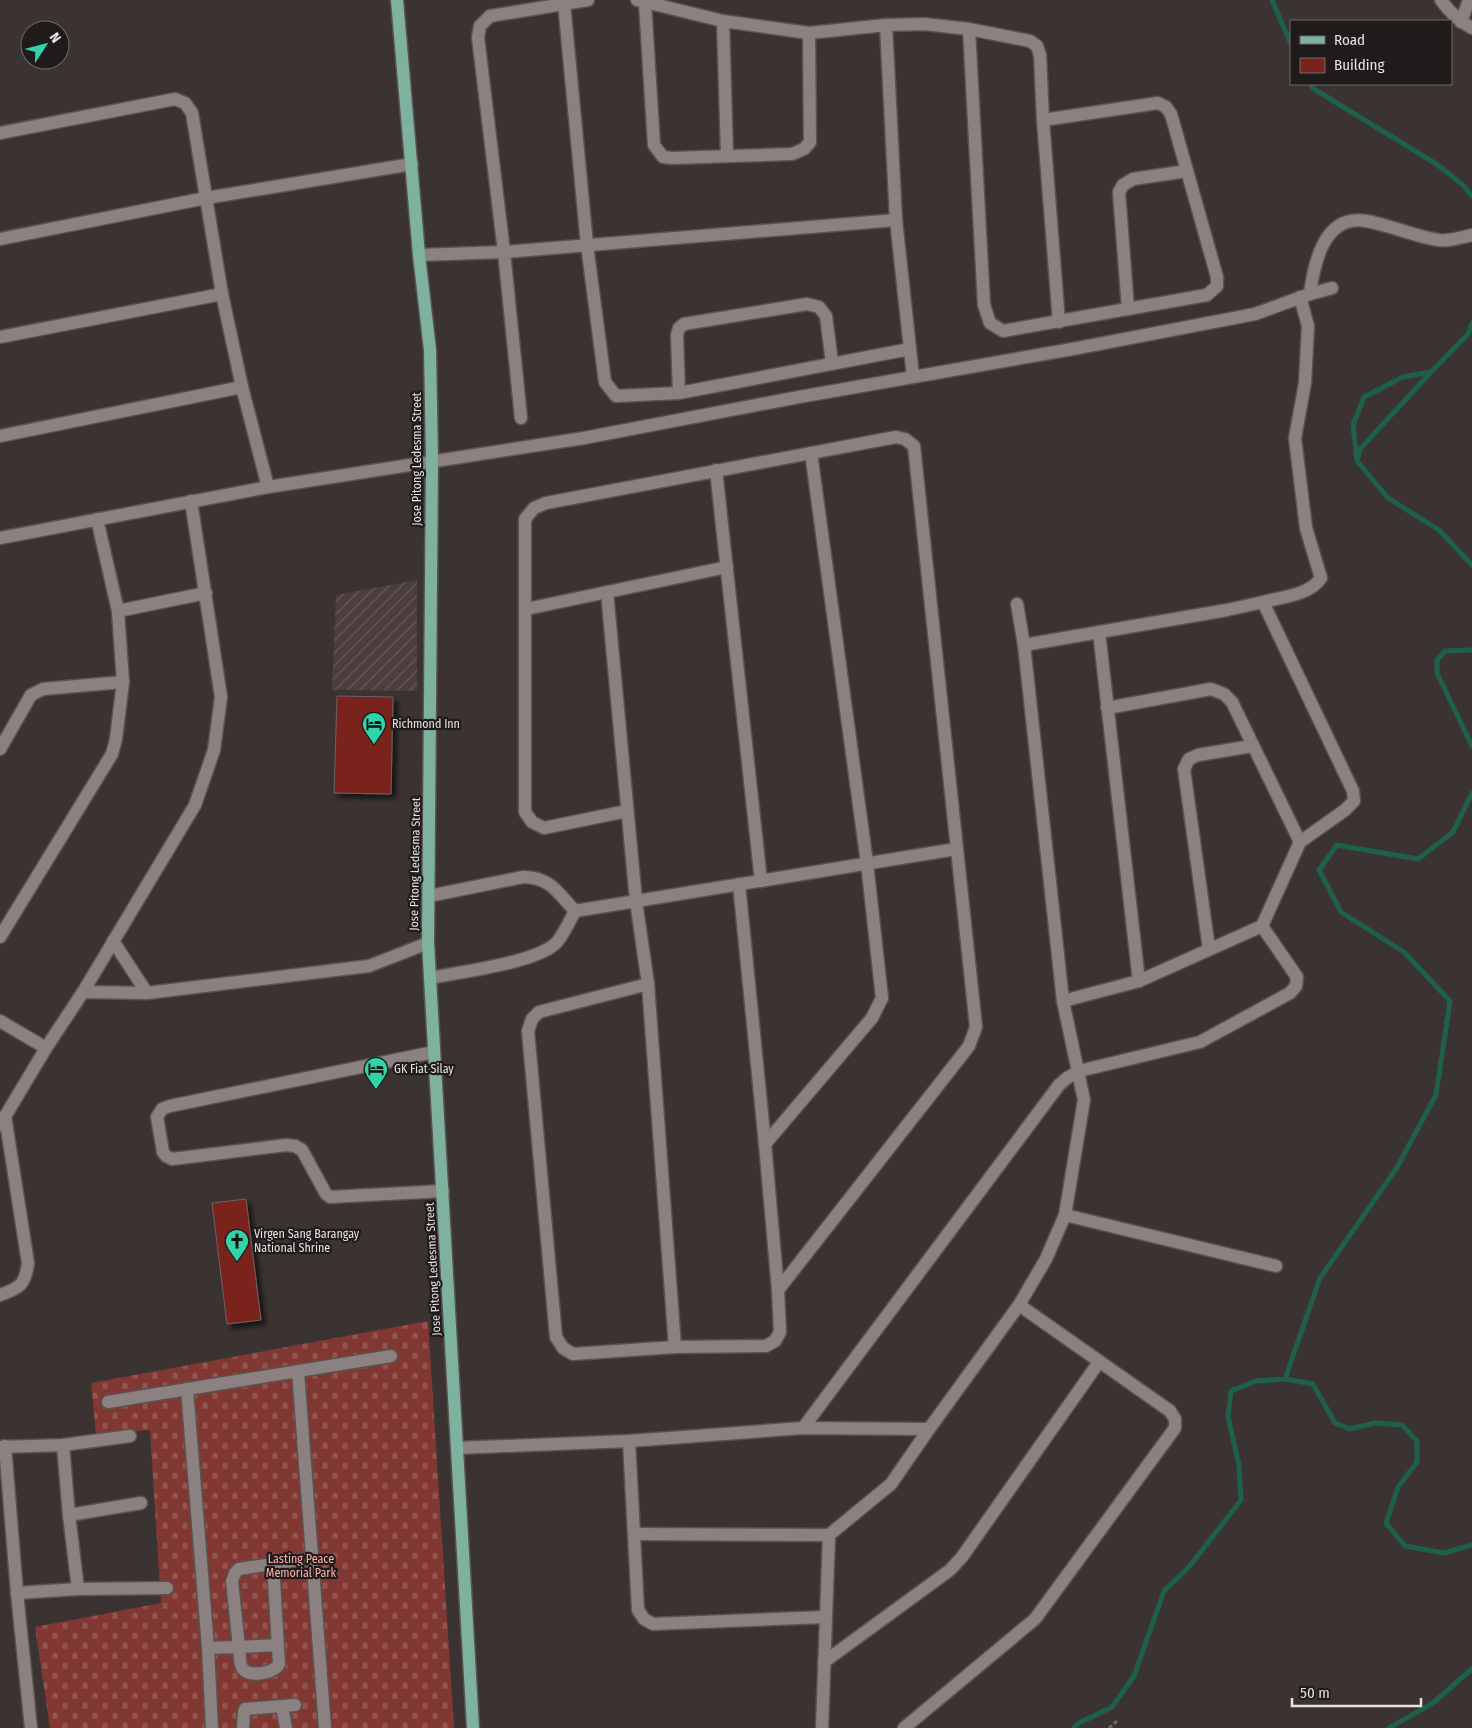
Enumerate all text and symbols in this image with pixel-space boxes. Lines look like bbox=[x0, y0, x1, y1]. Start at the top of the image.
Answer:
north arrow bbox=[20, 20, 70, 70]
legend bbox=[1290, 20, 1452, 85]
text: N bbox=[46, 29, 64, 46]
text: Road bbox=[1334, 31, 1365, 49]
text: Building bbox=[1334, 56, 1385, 74]
street label: Jose Pitong Ledesma Street bbox=[410, 392, 424, 526]
hotel icon: Richmond Inn bbox=[361, 711, 387, 745]
place label: Richmond Inn bbox=[392, 717, 460, 731]
street label: Jose Pitong Ledesma Street bbox=[407, 797, 423, 931]
hotel icon: GK Fiat Silay bbox=[363, 1056, 389, 1090]
place label: GK Fiat Silay bbox=[394, 1062, 454, 1076]
street label: Jose Pitong Ledesma Street bbox=[423, 1202, 443, 1336]
place label: Virgen Sang Barangay National Shrine bbox=[254, 1227, 360, 1255]
church icon: Virgen Sang Barangay National Shrine bbox=[224, 1228, 250, 1262]
park label: Lasting Peace Memorial Park bbox=[266, 1552, 337, 1580]
scale bar bbox=[1292, 1676, 1421, 1708]
text: 50 m bbox=[1300, 1684, 1330, 1702]

